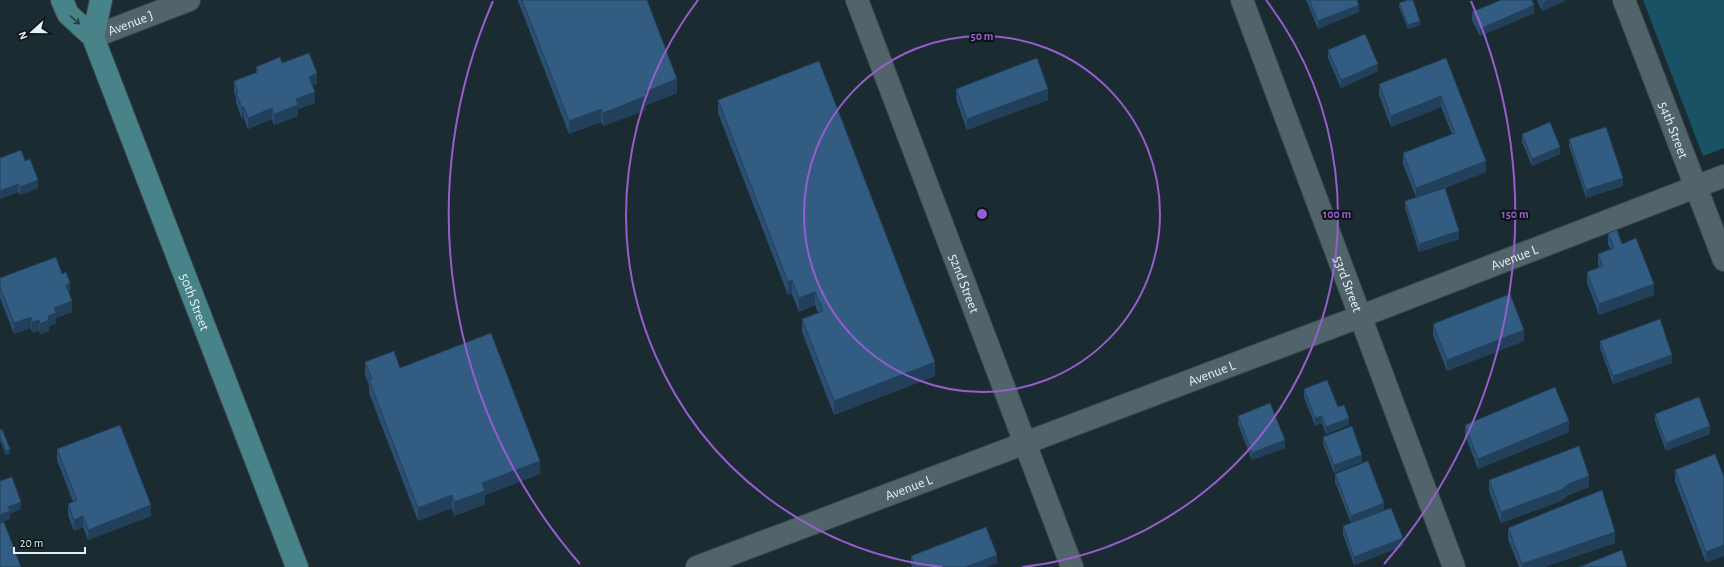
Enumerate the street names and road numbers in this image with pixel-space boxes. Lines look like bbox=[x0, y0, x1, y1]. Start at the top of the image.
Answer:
street label: Avenue J bbox=[106, 8, 155, 39]
street label: 54th Street bbox=[1656, 100, 1690, 161]
street label: Avenue L bbox=[1489, 243, 1540, 273]
street label: 52nd Street bbox=[946, 252, 981, 316]
street label: 53rd Street bbox=[1330, 254, 1364, 315]
street label: 50th Street bbox=[177, 272, 212, 333]
street label: Avenue L bbox=[1186, 358, 1237, 389]
street label: Avenue L bbox=[883, 473, 934, 503]

